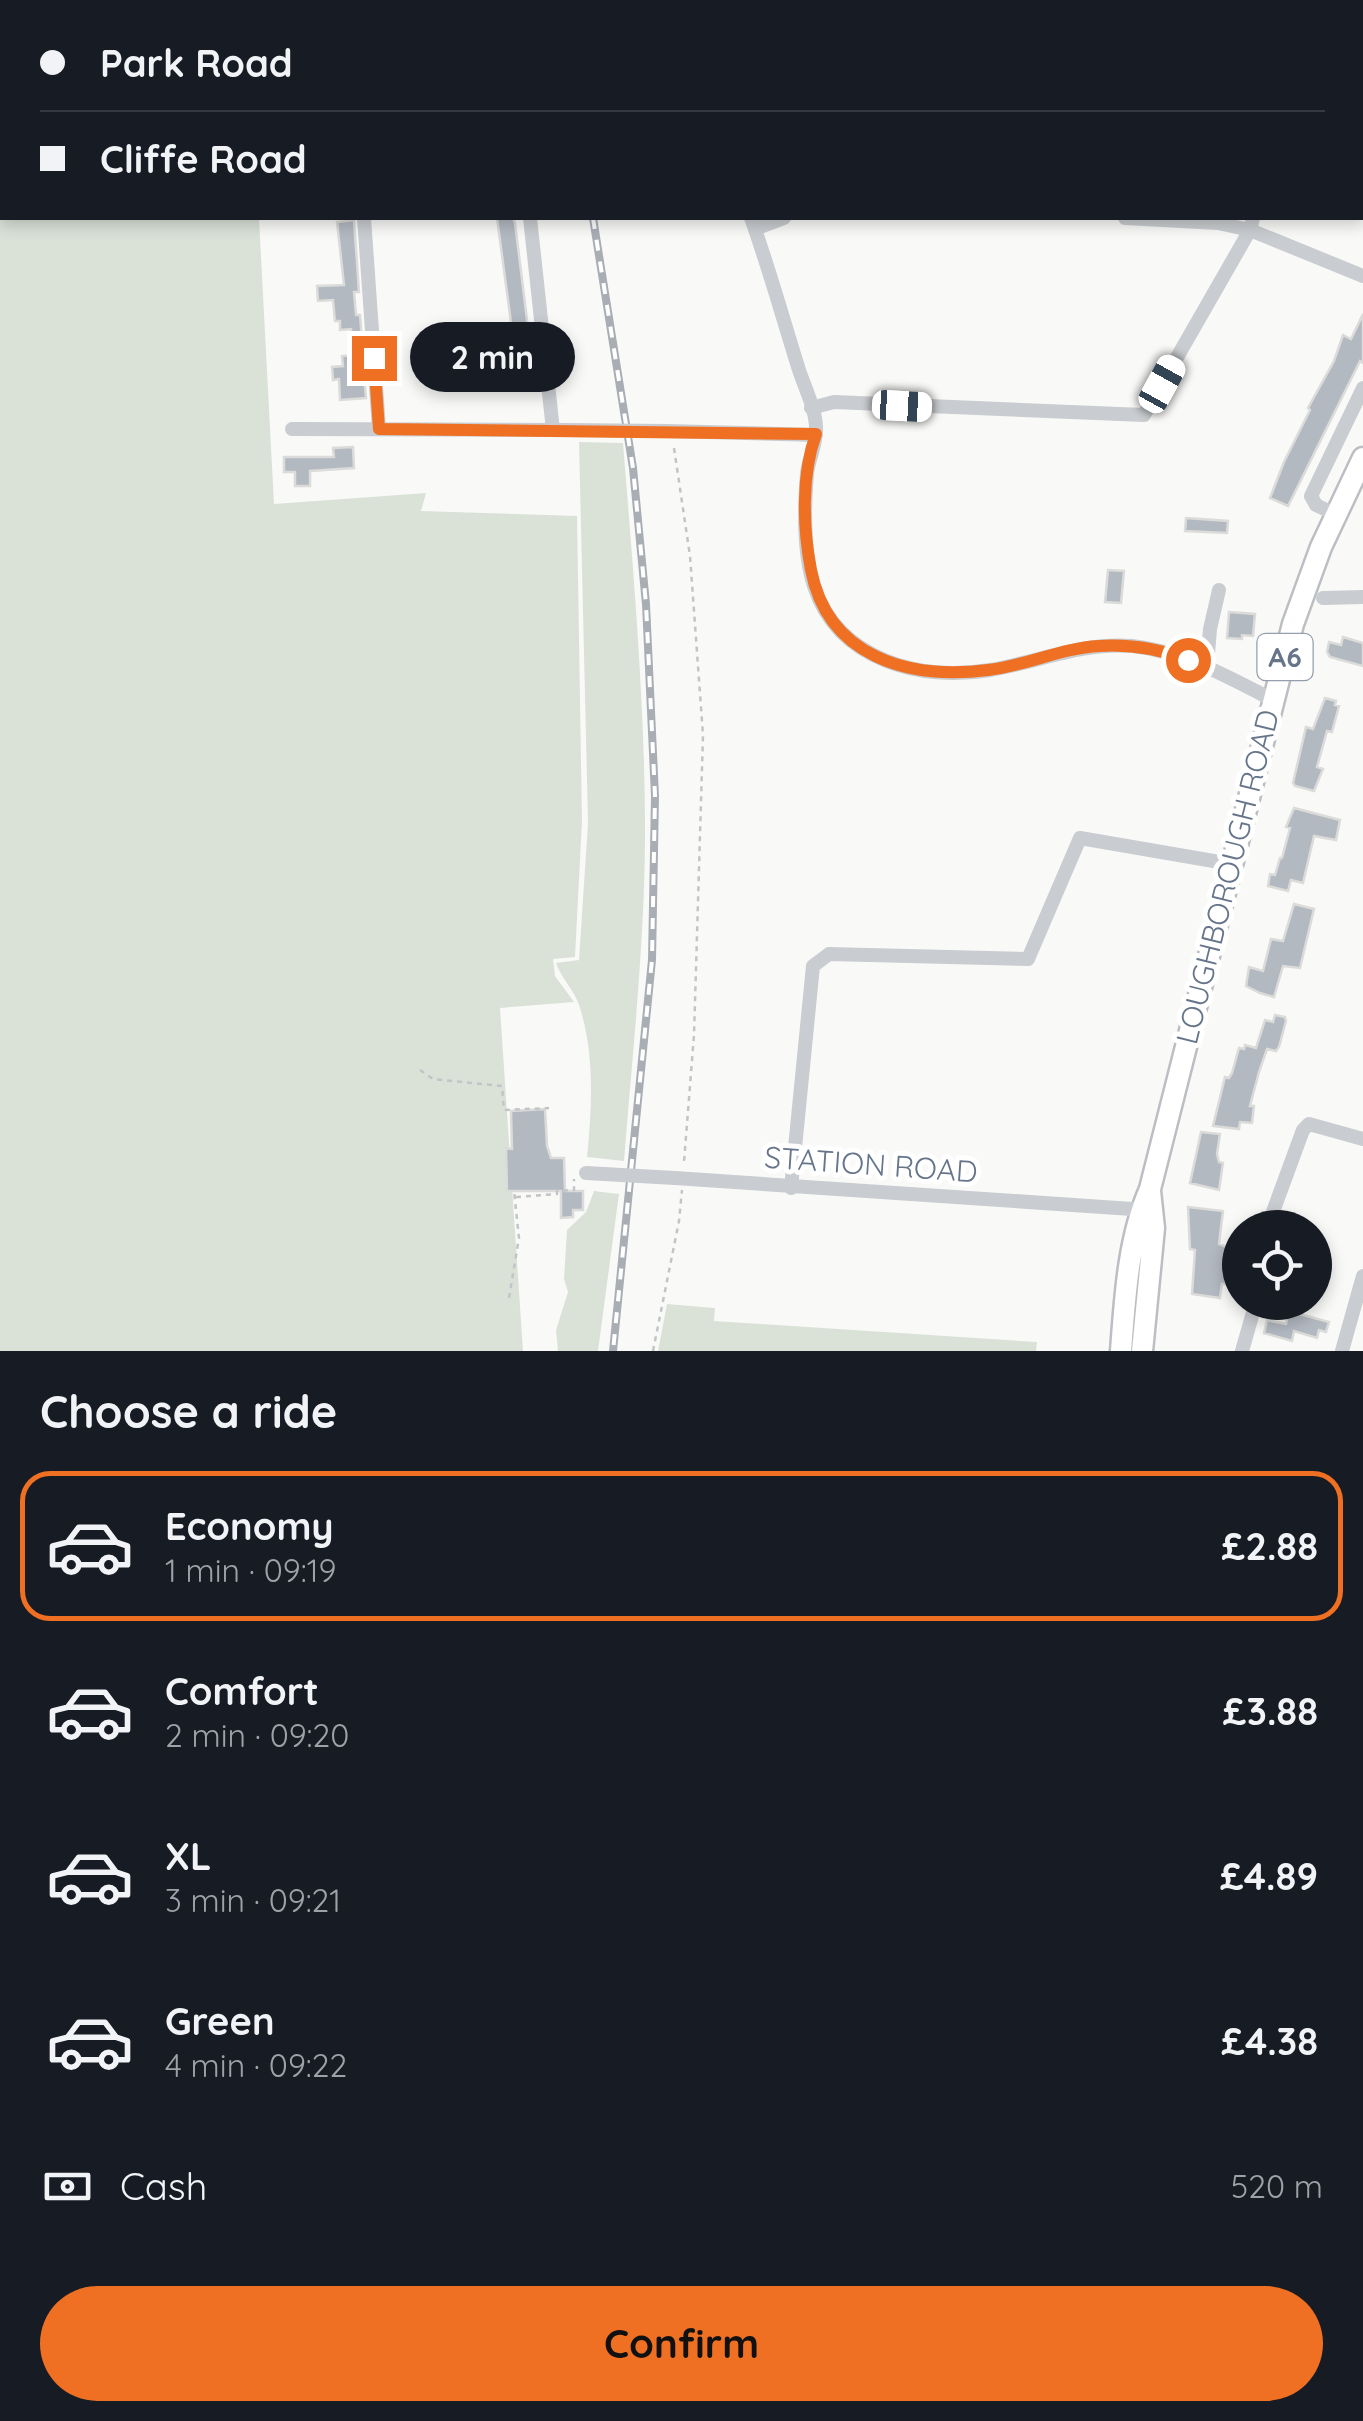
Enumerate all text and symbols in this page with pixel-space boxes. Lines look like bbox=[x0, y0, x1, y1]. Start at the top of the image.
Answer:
text: Park Road bbox=[100, 39, 293, 87]
text: Cliffe Road bbox=[100, 135, 307, 183]
callout: 2 min bbox=[409, 323, 574, 393]
route end bbox=[352, 336, 397, 381]
text: 2 min bbox=[451, 337, 534, 377]
car bbox=[1134, 350, 1190, 418]
car bbox=[871, 389, 933, 423]
road number: A6 bbox=[1258, 634, 1312, 680]
route start bbox=[1166, 638, 1211, 683]
street label: LOUGHBOROUGH ROAD bbox=[1167, 706, 1287, 1048]
street label: STATION ROAD bbox=[763, 1138, 979, 1190]
map controls bbox=[1222, 1210, 1332, 1320]
button: locate bbox=[1222, 1210, 1332, 1320]
text: Choose a ride bbox=[40, 1383, 337, 1439]
icon: car bbox=[45, 1501, 135, 1591]
text: Economy bbox=[165, 1502, 334, 1550]
text: £2.88 bbox=[1222, 1522, 1318, 1570]
text: 1 min · 09:19 bbox=[165, 1550, 336, 1590]
icon: car bbox=[45, 1666, 135, 1756]
text: Comfort bbox=[165, 1667, 319, 1715]
text: £3.88 bbox=[1223, 1687, 1318, 1735]
text: 2 min · 09:20 bbox=[165, 1715, 349, 1755]
icon: car bbox=[45, 1831, 135, 1921]
text: XL bbox=[165, 1832, 211, 1880]
text: £4.89 bbox=[1220, 1852, 1318, 1900]
text: 3 min · 09:21 bbox=[165, 1880, 341, 1920]
icon: car bbox=[45, 1996, 135, 2086]
text: Green bbox=[165, 1997, 275, 2045]
text: £4.38 bbox=[1221, 2017, 1318, 2065]
text: 4 min · 09:22 bbox=[165, 2045, 347, 2085]
icon: cash bbox=[40, 2159, 95, 2214]
text: Cash bbox=[120, 2162, 207, 2210]
text: 520 m bbox=[1231, 2166, 1323, 2206]
button: Confirm bbox=[40, 2286, 1323, 2401]

